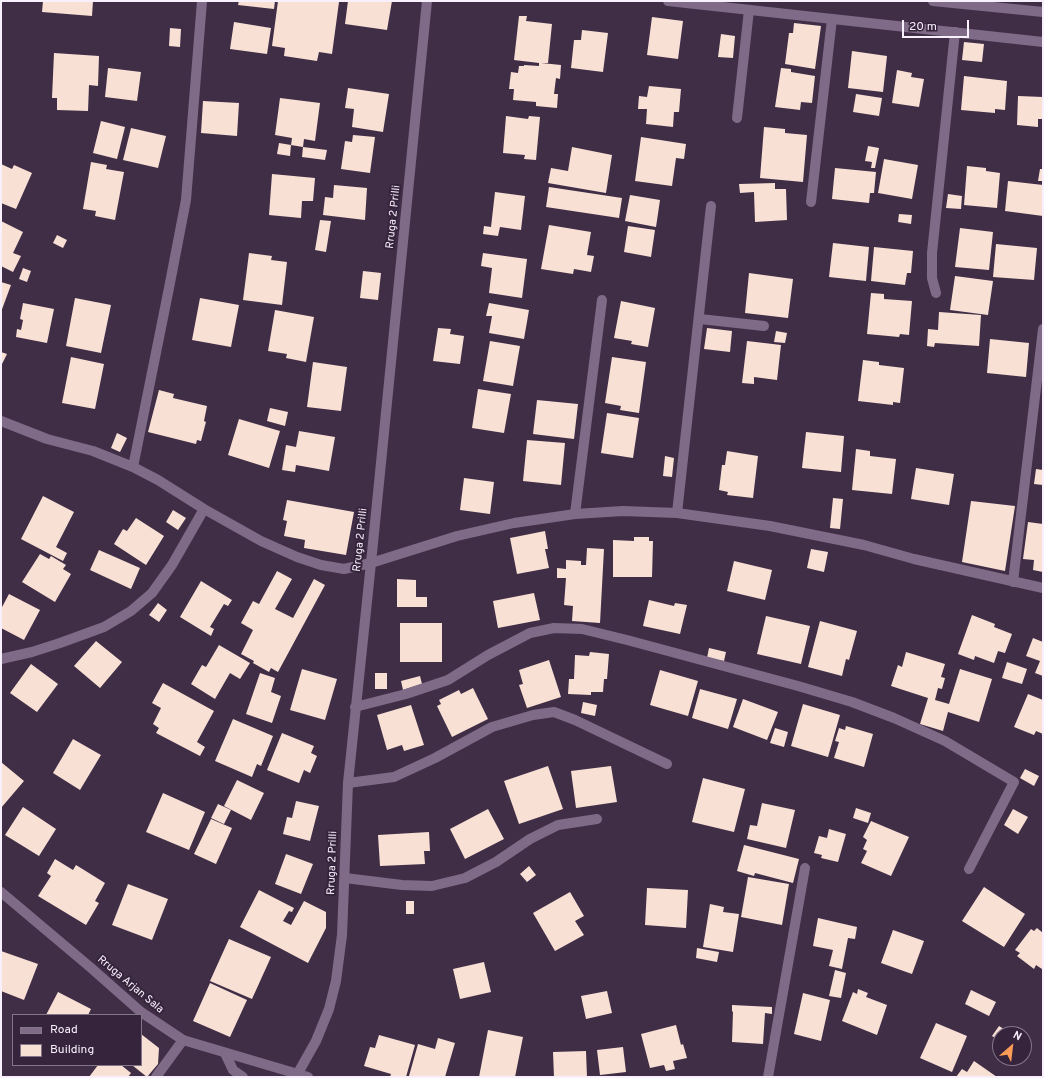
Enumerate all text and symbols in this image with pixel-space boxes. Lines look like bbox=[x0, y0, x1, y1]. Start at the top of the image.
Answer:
scale bar bbox=[904, 12, 971, 38]
text: 20 m bbox=[909, 19, 937, 35]
street label: Rruga 2 Prilli bbox=[384, 184, 404, 250]
street label: Rruga 2 Prilli bbox=[351, 507, 371, 573]
street label: Rruga 2 Prilli bbox=[325, 831, 341, 895]
street label: Rruga Arjan Sala bbox=[94, 953, 166, 1017]
legend bbox=[12, 1014, 142, 1066]
text: Road bbox=[50, 1022, 78, 1038]
north arrow bbox=[992, 1026, 1032, 1066]
text: N bbox=[1010, 1028, 1024, 1044]
text: Building bbox=[50, 1042, 94, 1058]

